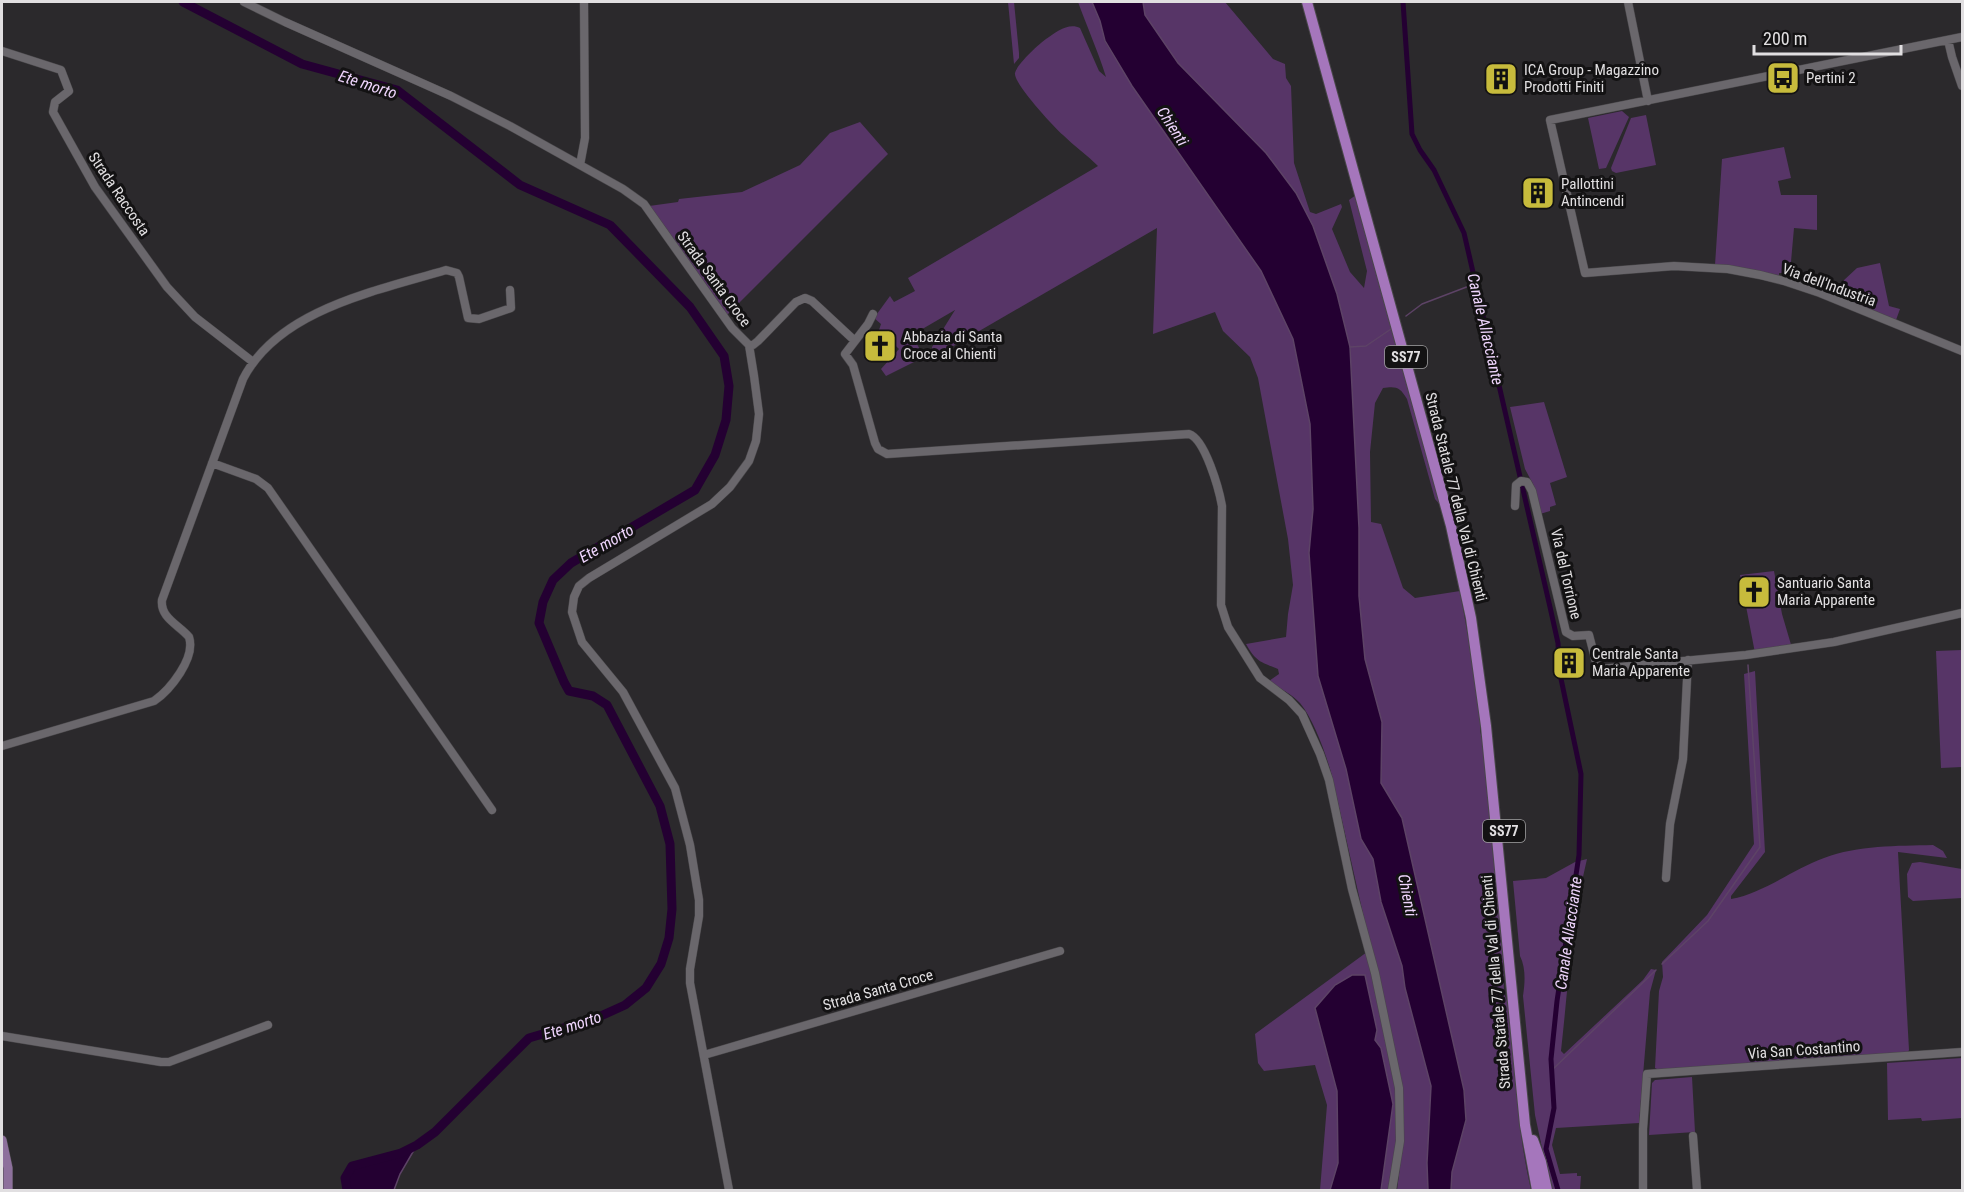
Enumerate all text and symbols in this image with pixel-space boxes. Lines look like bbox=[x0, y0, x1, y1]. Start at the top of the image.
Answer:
scale bar bbox=[1754, 18, 1901, 56]
text: 200 m bbox=[1763, 28, 1807, 49]
bus stop icon: Pertini 2 bbox=[1765, 60, 1801, 96]
building icon: ICA Group - Magazzino Prodotti Finiti bbox=[1483, 61, 1519, 97]
place label: ICA Group - Magazzino Prodotti Finiti bbox=[1524, 61, 1659, 96]
water label: Ete morto bbox=[336, 66, 400, 103]
place label: Pertini 2 bbox=[1806, 69, 1856, 87]
water label: Chienti bbox=[1153, 103, 1192, 150]
street label: Strada Raccosta bbox=[84, 149, 154, 239]
building icon: Pallottini Antincendi bbox=[1520, 175, 1556, 211]
place label: Pallottini Antincendi bbox=[1561, 175, 1624, 210]
street label: Strada Santa Croce bbox=[673, 228, 755, 330]
street label: Via dell'Industria bbox=[1780, 260, 1878, 310]
water label: Canale Allacciante bbox=[1463, 271, 1508, 387]
church icon: Abbazia di Santa Croce al Chienti bbox=[862, 328, 898, 364]
place label: Abbazia di Santa Croce al Chienti bbox=[903, 328, 1002, 363]
road number: SS77 bbox=[1385, 346, 1427, 368]
street label: Strada Statale 77 della Val di Chienti bbox=[1421, 391, 1491, 603]
water label: Ete morto bbox=[575, 520, 637, 567]
street label: Via del Torrione bbox=[1547, 527, 1585, 621]
church icon: Santuario Santa Maria Apparente bbox=[1736, 574, 1772, 610]
place label: Santuario Santa Maria Apparente bbox=[1777, 574, 1875, 609]
building icon: Centrale Santa Maria Apparente bbox=[1551, 645, 1587, 681]
place label: Centrale Santa Maria Apparente bbox=[1592, 645, 1690, 680]
road number: SS77 bbox=[1483, 820, 1525, 842]
water label: Chienti bbox=[1394, 872, 1421, 918]
street label: Strada Statale 77 della Val di Chienti bbox=[1478, 874, 1514, 1090]
water label: Canale Allacciante bbox=[1551, 875, 1586, 991]
street label: Strada Santa Croce bbox=[821, 966, 935, 1014]
water label: Ete morto bbox=[541, 1007, 604, 1044]
street label: Via San Costantino bbox=[1747, 1037, 1861, 1063]

